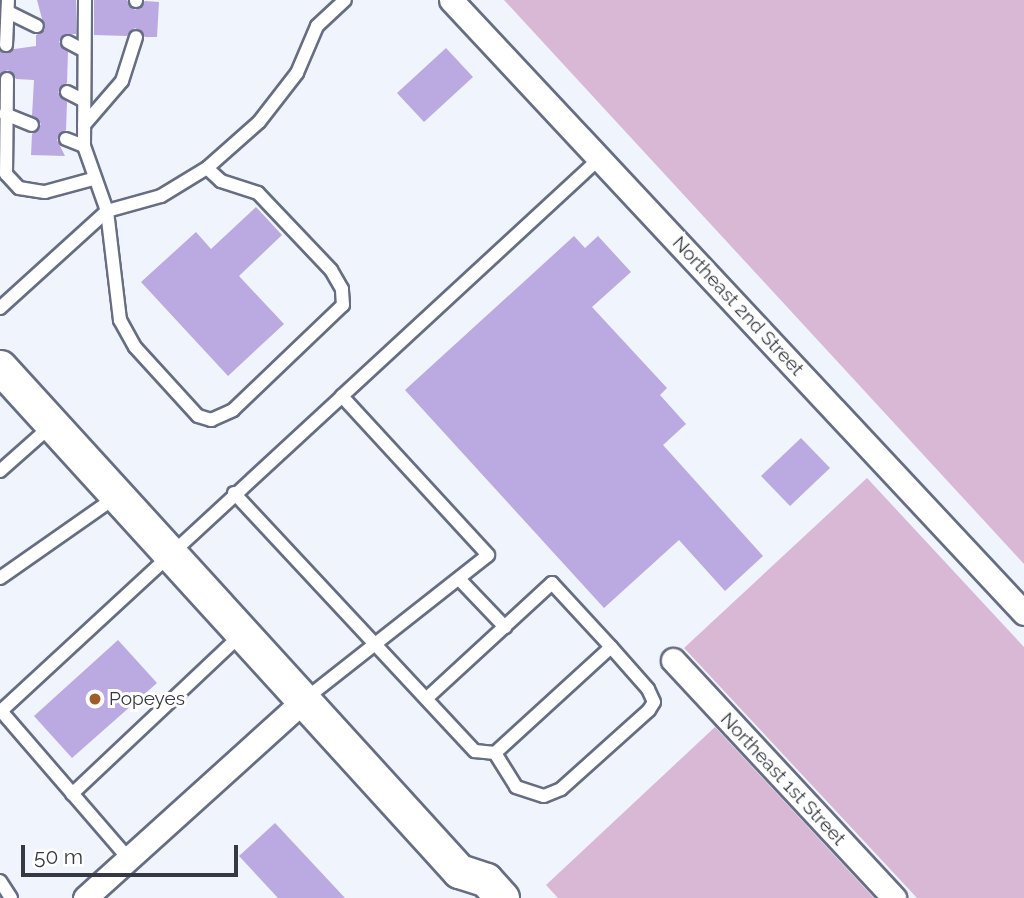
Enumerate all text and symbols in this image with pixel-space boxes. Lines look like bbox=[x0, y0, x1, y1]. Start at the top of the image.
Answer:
street label: Northeast 2nd Street bbox=[668, 232, 808, 380]
place label: Popeyes bbox=[109, 688, 185, 710]
marker: Popeyes bbox=[87, 691, 103, 707]
street label: Northeast 1st Street bbox=[716, 708, 850, 850]
scale bar bbox=[24, 832, 242, 876]
text: 50 m bbox=[34, 844, 83, 869]

